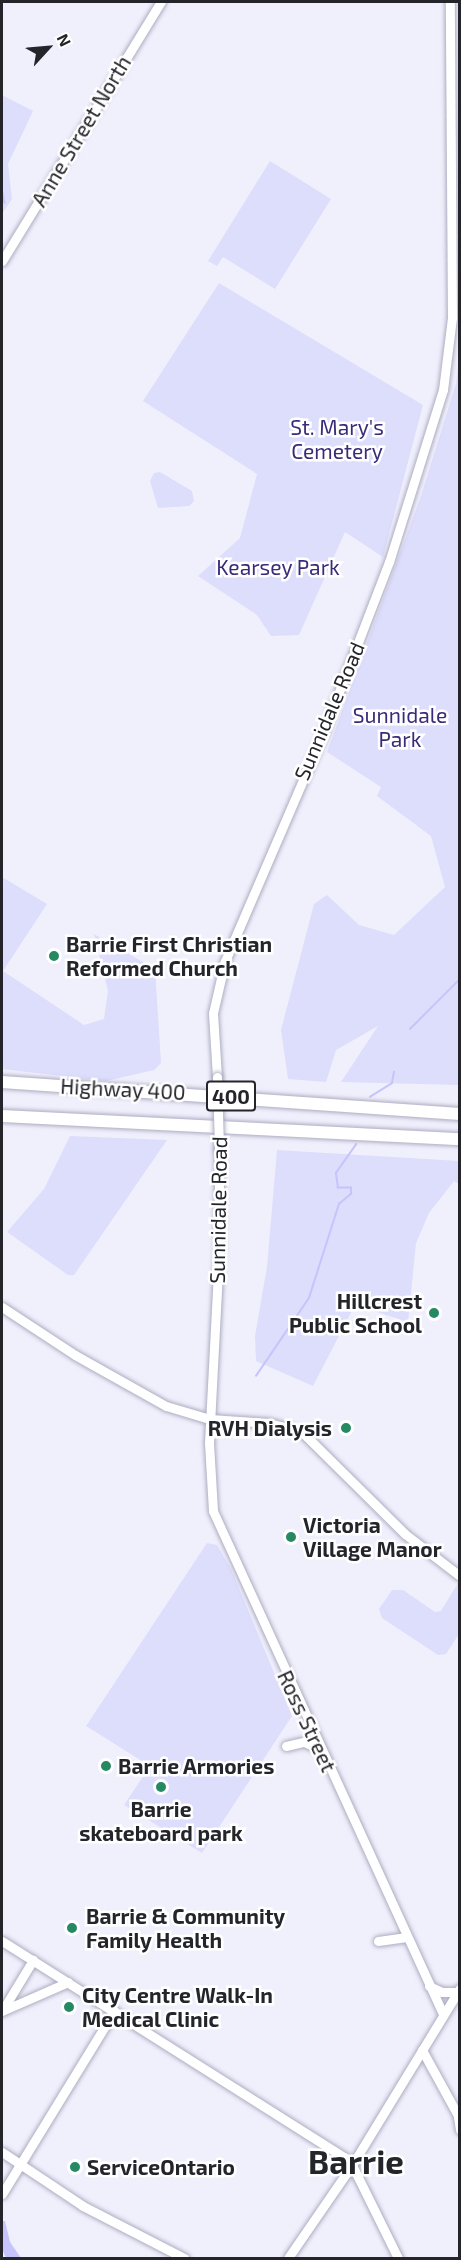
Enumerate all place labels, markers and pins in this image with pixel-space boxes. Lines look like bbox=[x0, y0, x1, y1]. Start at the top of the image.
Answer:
place label: Barrie First Christian Reformed Church bbox=[66, 931, 272, 981]
marker: Barrie First Christian Reformed Church bbox=[47, 949, 61, 963]
place label: Hillcrest Public School bbox=[289, 1288, 422, 1338]
marker: Hillcrest Public School bbox=[427, 1306, 441, 1320]
place label: RVH Dialysis bbox=[208, 1415, 332, 1441]
marker: RVH Dialysis bbox=[337, 1419, 355, 1437]
place label: Victoria Village Manor bbox=[303, 1512, 442, 1562]
marker: Victoria Village Manor bbox=[284, 1530, 298, 1544]
place label: Barrie Armories bbox=[118, 1753, 275, 1779]
marker: Barrie Armories bbox=[99, 1759, 113, 1773]
marker: Barrie skateboard park bbox=[154, 1780, 168, 1794]
place label: Barrie skateboard park bbox=[79, 1796, 243, 1846]
place label: Barrie & Community Family Health bbox=[86, 1903, 285, 1953]
marker: Barrie & Community Family Health bbox=[63, 1919, 81, 1937]
place label: City Centre Walk-In Medical Clinic bbox=[82, 1982, 274, 2032]
marker: City Centre Walk-In Medical Clinic bbox=[60, 1998, 78, 2016]
place label: ServiceOntario bbox=[87, 2154, 235, 2180]
marker: ServiceOntario bbox=[68, 2160, 82, 2174]

